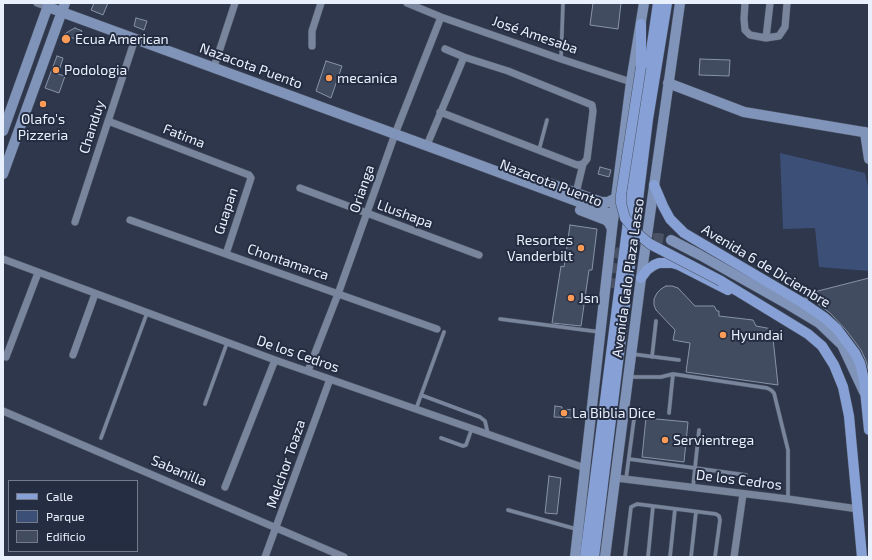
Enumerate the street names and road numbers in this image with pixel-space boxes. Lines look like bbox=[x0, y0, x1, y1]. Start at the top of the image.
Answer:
street label: José Amesaba bbox=[490, 13, 580, 57]
street label: Nazacota Puento bbox=[197, 40, 305, 92]
street label: Chanduy bbox=[75, 98, 109, 156]
street label: Fatima bbox=[161, 120, 207, 152]
street label: Nazacota Puento bbox=[497, 156, 605, 210]
street label: Orianga bbox=[346, 163, 378, 215]
street label: Guapan bbox=[211, 185, 241, 237]
street label: Llushapa bbox=[375, 196, 435, 232]
street label: Avenida Galo Plaza Lasso bbox=[609, 197, 647, 359]
street label: Avenida 6 de Diciembre bbox=[699, 221, 833, 311]
street label: Chontamarca bbox=[245, 240, 331, 284]
street label: De los Cedros bbox=[254, 332, 342, 376]
street label: Melchor Toaza bbox=[263, 417, 309, 511]
street label: Sabanilla bbox=[149, 452, 209, 490]
street label: De los Cedros bbox=[695, 466, 783, 494]

